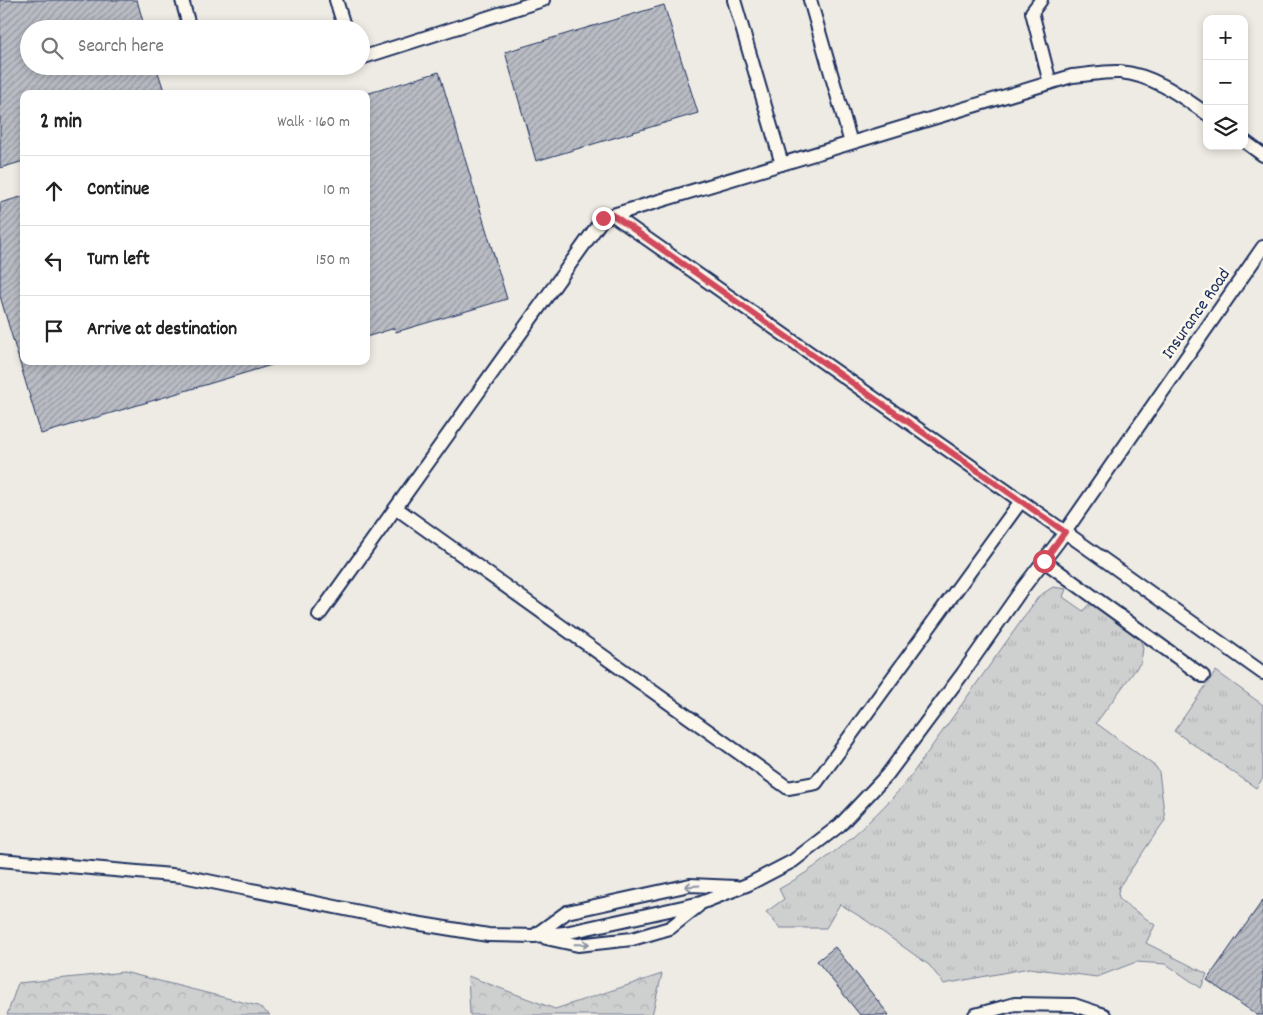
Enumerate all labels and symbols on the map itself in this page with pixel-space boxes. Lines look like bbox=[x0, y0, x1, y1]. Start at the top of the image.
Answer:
route end bbox=[592, 207, 615, 230]
street label: Insurance Road bbox=[1157, 264, 1238, 365]
route start bbox=[1033, 550, 1056, 573]
one-way arrow bbox=[684, 882, 700, 891]
one-way arrow bbox=[573, 939, 589, 949]

